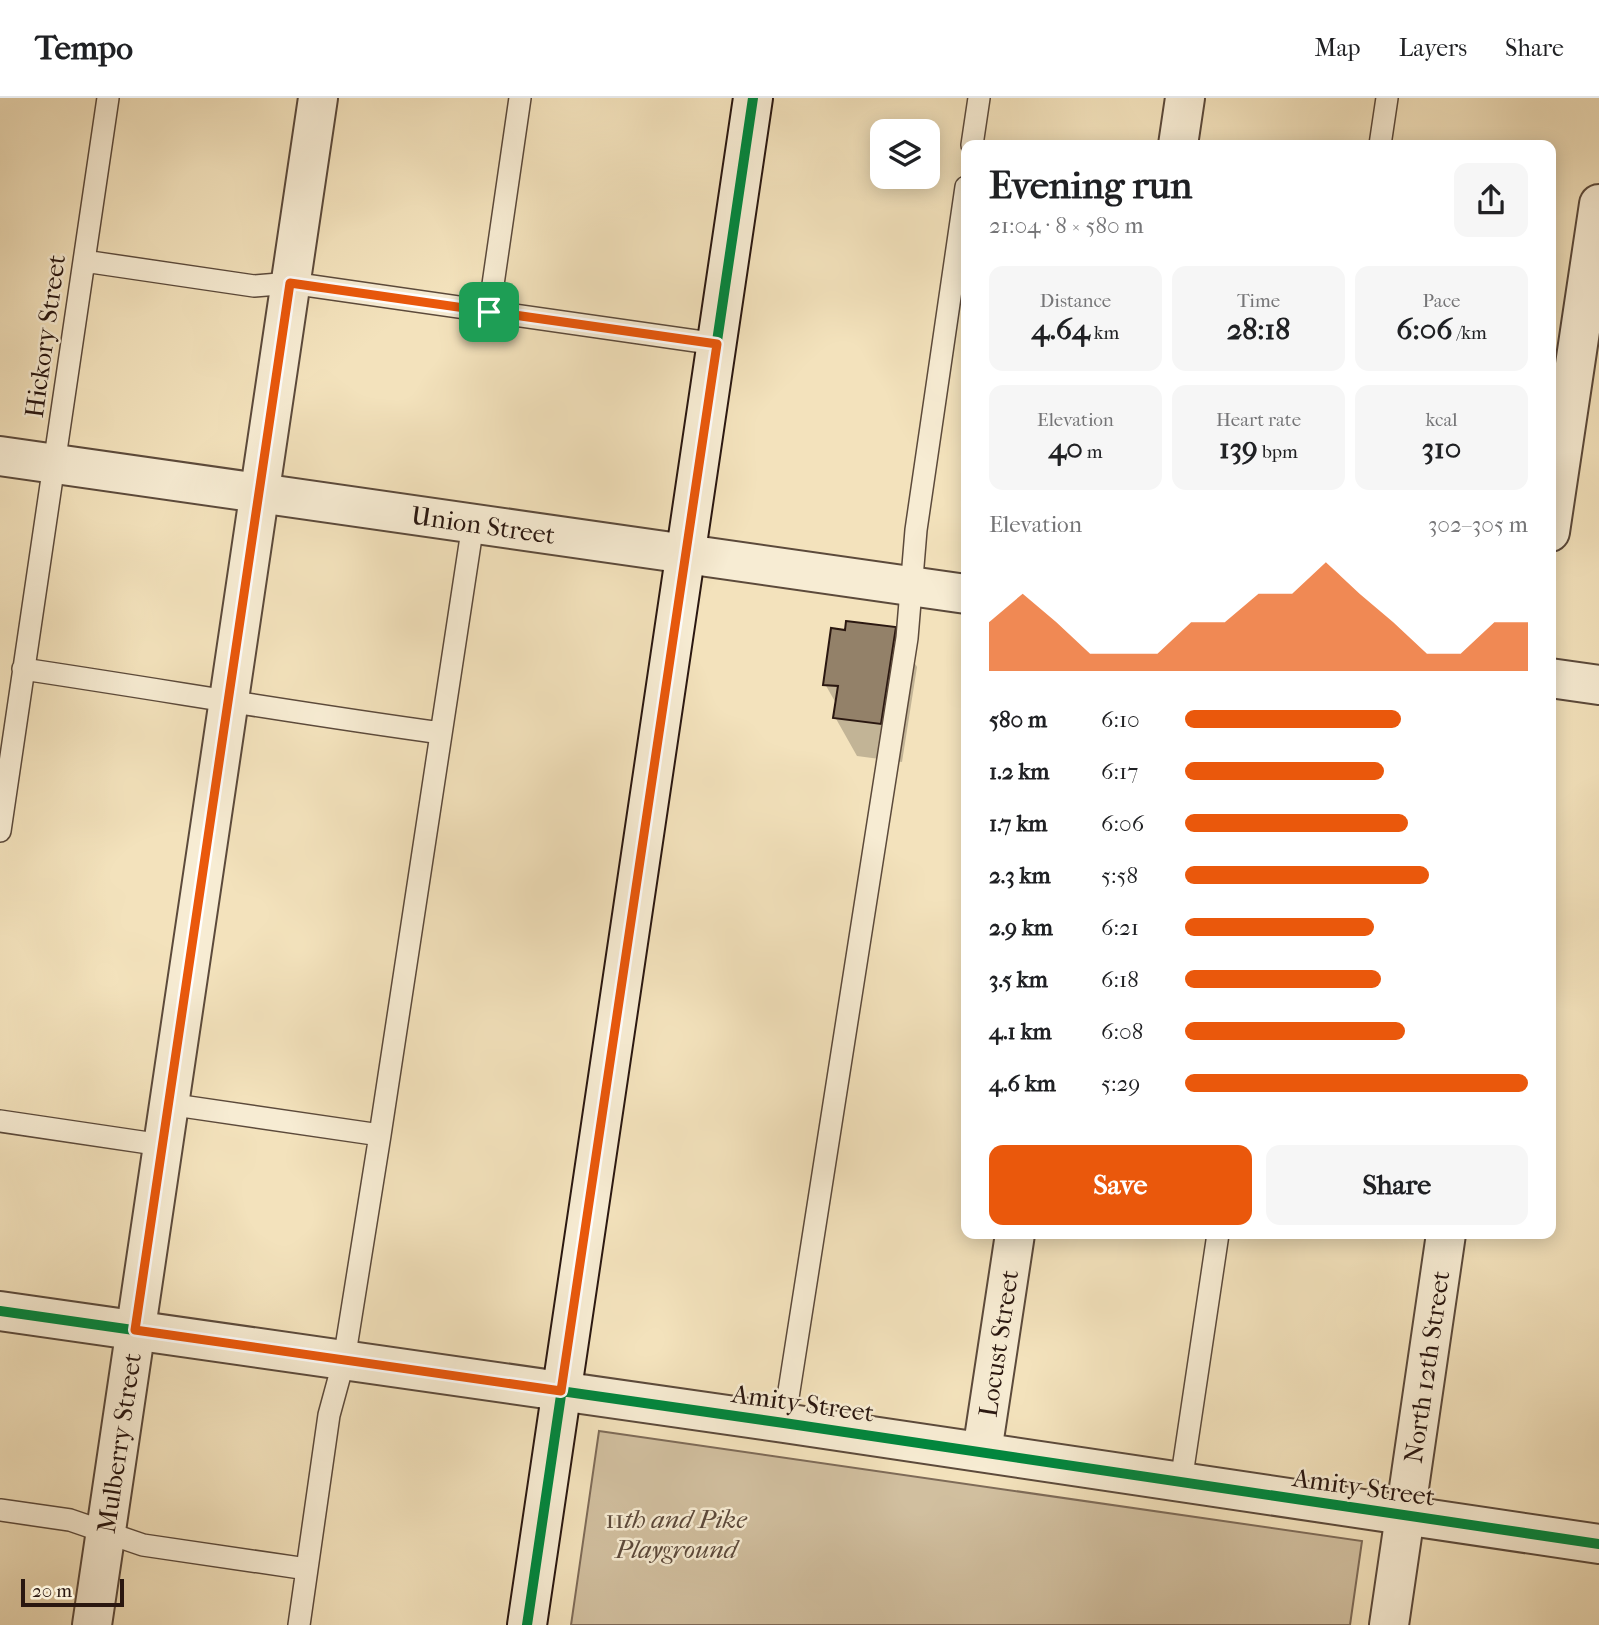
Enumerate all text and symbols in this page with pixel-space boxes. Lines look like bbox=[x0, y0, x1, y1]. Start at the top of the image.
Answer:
text: Tempo bbox=[35, 29, 133, 68]
text: Map bbox=[1315, 34, 1361, 62]
text: Layers bbox=[1399, 34, 1467, 62]
text: Share bbox=[1505, 34, 1564, 62]
map controls bbox=[870, 119, 940, 189]
button: layers bbox=[870, 119, 940, 189]
text: Evening run bbox=[989, 163, 1192, 208]
button: share bbox=[1454, 163, 1528, 237]
text: 21:04 · 8 × 580 m bbox=[989, 212, 1144, 239]
street label: Hickory Street bbox=[19, 252, 72, 420]
pin bbox=[459, 282, 519, 342]
text: Distance bbox=[1040, 290, 1111, 312]
text: Time bbox=[1237, 290, 1280, 312]
text: Pace bbox=[1423, 290, 1460, 312]
icon: arrive bbox=[470, 293, 508, 331]
text: 4.64 bbox=[1032, 312, 1090, 347]
text: 28:18 bbox=[1227, 312, 1290, 347]
text: 6:06 bbox=[1396, 312, 1453, 347]
text: km bbox=[1090, 322, 1119, 344]
text: /km bbox=[1453, 322, 1487, 344]
text: Elevation bbox=[1037, 409, 1114, 431]
text: Heart rate bbox=[1216, 409, 1301, 431]
text: kcal bbox=[1426, 409, 1457, 431]
text: 40 bbox=[1048, 431, 1083, 466]
text: 139 bbox=[1219, 431, 1258, 466]
text: 310 bbox=[1422, 431, 1461, 466]
text: m bbox=[1083, 441, 1103, 463]
text: bpm bbox=[1258, 441, 1298, 463]
street label: Union Street bbox=[409, 500, 558, 551]
text: Elevation bbox=[989, 511, 1082, 538]
text: 302–305 m bbox=[1428, 511, 1528, 538]
text: 580 m bbox=[989, 706, 1047, 733]
text: 6:10 bbox=[1101, 706, 1140, 733]
text: 1.2 km bbox=[989, 758, 1049, 785]
text: 6:17 bbox=[1101, 758, 1138, 785]
text: 1.7 km bbox=[989, 810, 1047, 837]
text: 6:06 bbox=[1101, 810, 1144, 837]
text: 2.3 km bbox=[989, 862, 1051, 889]
text: 5:58 bbox=[1101, 862, 1138, 889]
text: 2.9 km bbox=[989, 914, 1053, 941]
text: 6:21 bbox=[1101, 914, 1139, 941]
text: 3.5 km bbox=[989, 966, 1048, 993]
text: 6:18 bbox=[1101, 966, 1139, 993]
text: 4.1 km bbox=[989, 1018, 1052, 1045]
text: 6:08 bbox=[1101, 1018, 1143, 1045]
text: 4.6 km bbox=[989, 1070, 1056, 1097]
text: 5:29 bbox=[1101, 1070, 1140, 1097]
button: Save bbox=[989, 1145, 1252, 1225]
button: Share bbox=[1266, 1145, 1528, 1225]
street label: Locust Street bbox=[973, 1267, 1025, 1419]
street label: North 12th Street bbox=[1398, 1268, 1457, 1465]
street label: Mulberry Street bbox=[91, 1350, 148, 1535]
street label: Amity Street bbox=[729, 1378, 877, 1429]
street label: Amity Street bbox=[1290, 1462, 1438, 1513]
park label: 11th and Pike Playground bbox=[605, 1504, 748, 1565]
scale bar bbox=[21, 1576, 124, 1608]
text: 20 m bbox=[32, 1580, 72, 1602]

